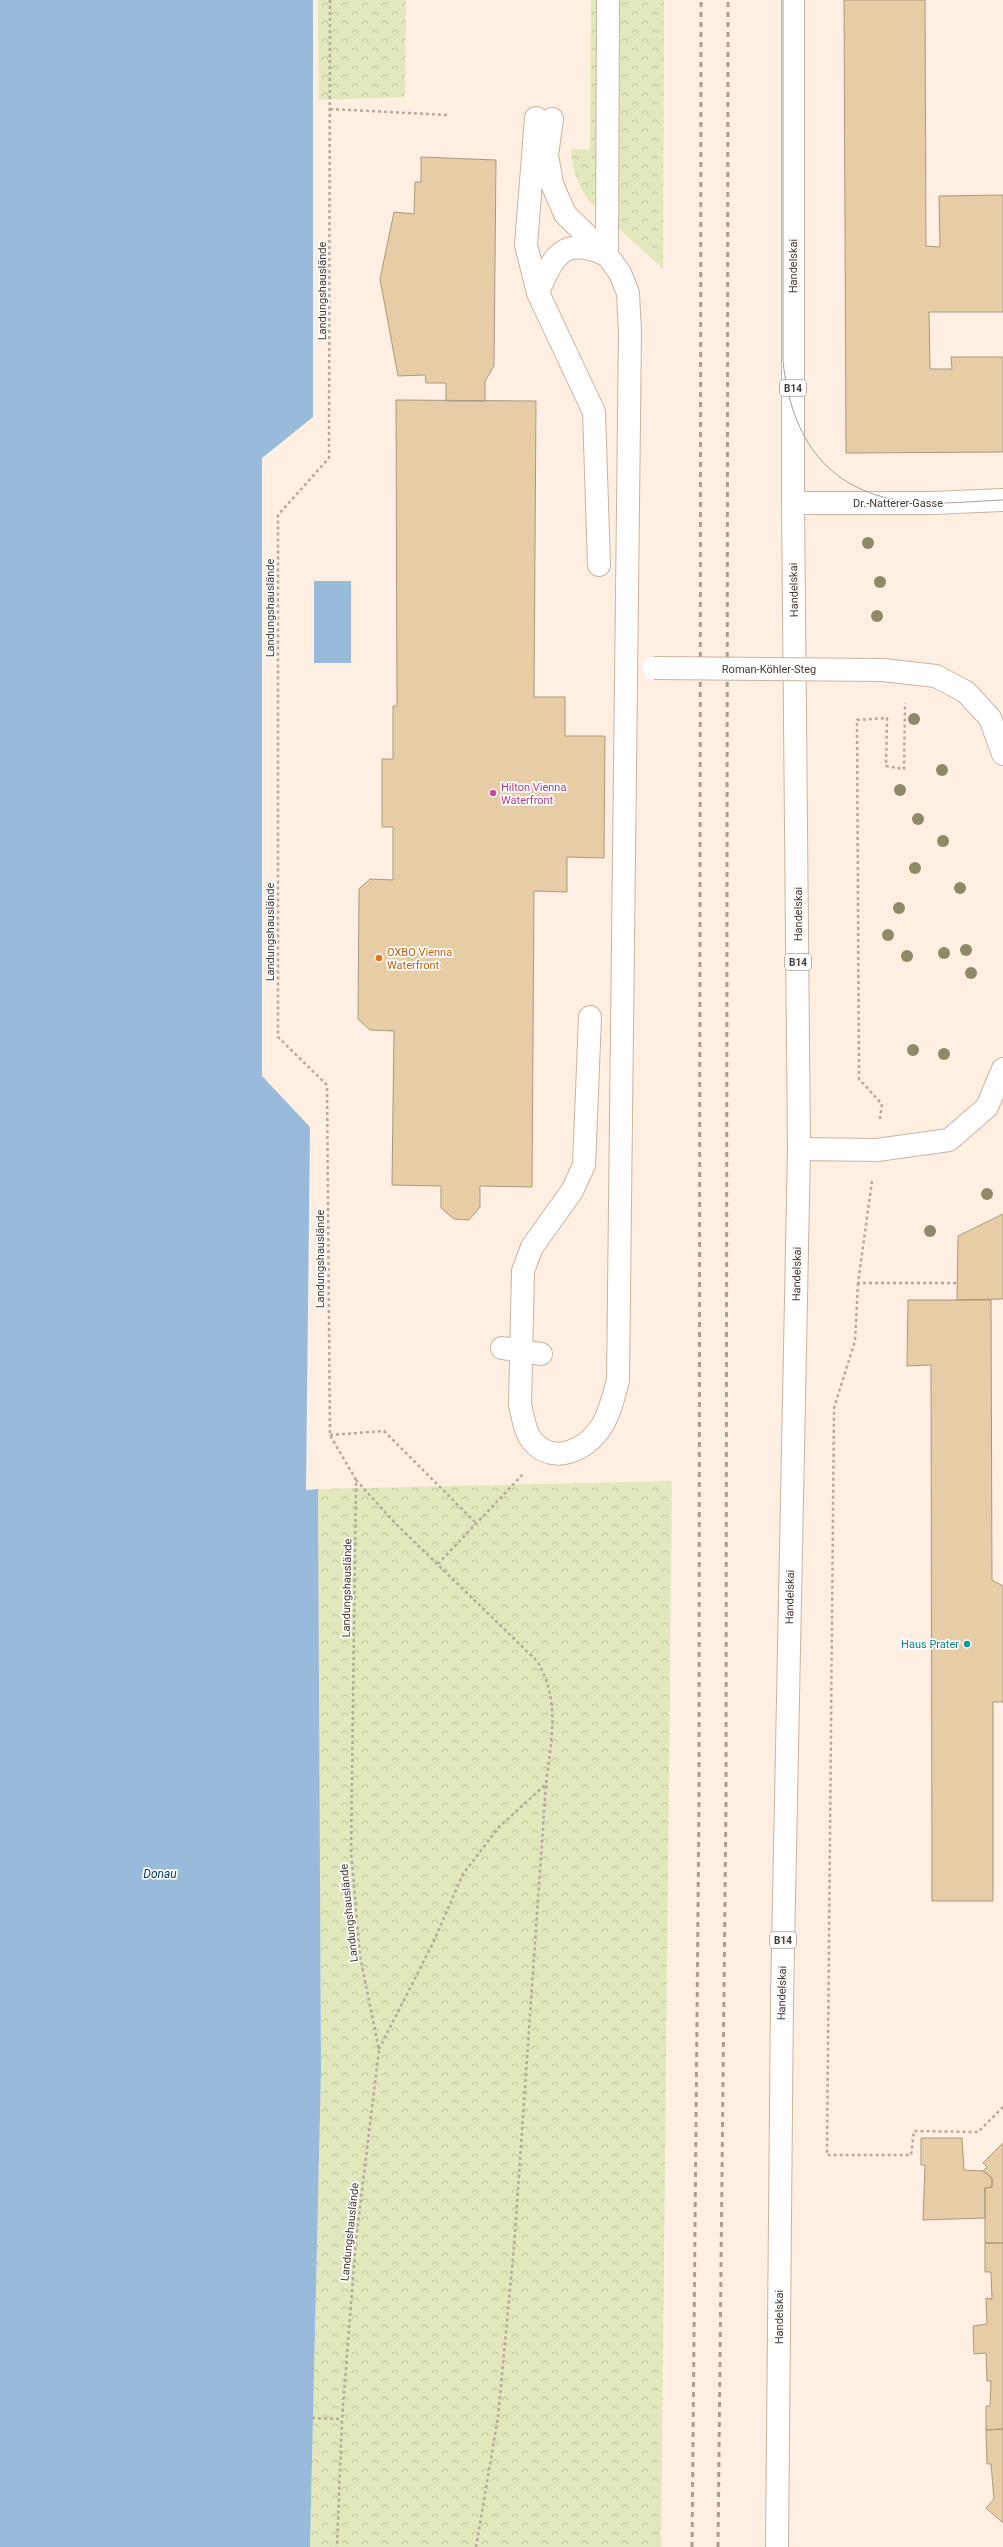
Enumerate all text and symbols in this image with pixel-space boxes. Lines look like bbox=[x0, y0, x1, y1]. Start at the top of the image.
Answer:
street label: Handelskai bbox=[787, 239, 800, 293]
street label: Landungshauslände bbox=[316, 241, 329, 340]
road number: B14 bbox=[780, 380, 806, 396]
street label: Dr.-Natterer-Gasse bbox=[853, 497, 943, 510]
street label: Landungshauslände bbox=[264, 558, 277, 657]
street label: Handelskai bbox=[787, 563, 801, 617]
street label: Roman-Köhler-Steg bbox=[722, 663, 816, 676]
place label: Hilton Vienna Waterfront bbox=[501, 781, 566, 807]
marker: Hilton Vienna Waterfront bbox=[488, 788, 498, 798]
street label: Landungshauslände bbox=[264, 882, 277, 981]
street label: Handelskai bbox=[792, 887, 805, 941]
place label: OXBO Vienna Waterfront bbox=[387, 946, 452, 972]
marker: OXBO Vienna Waterfront bbox=[374, 953, 384, 963]
road number: B14 bbox=[785, 954, 811, 970]
street label: Landungshauslände bbox=[314, 1209, 327, 1308]
street label: Handelskai bbox=[790, 1247, 804, 1301]
street label: Landungshauslände bbox=[340, 1538, 354, 1637]
street label: Handelskai bbox=[783, 1570, 797, 1624]
place label: Haus Prater bbox=[901, 1638, 959, 1651]
marker: Haus Prater bbox=[962, 1639, 972, 1649]
street label: Landungshauslände bbox=[337, 1863, 361, 1963]
water label: Donau bbox=[143, 1867, 177, 1881]
road number: B14 bbox=[770, 1932, 796, 1948]
street label: Handelskai bbox=[775, 1966, 789, 2020]
street label: Landungshauslände bbox=[338, 2182, 362, 2282]
street label: Handelskai bbox=[773, 2290, 786, 2344]

